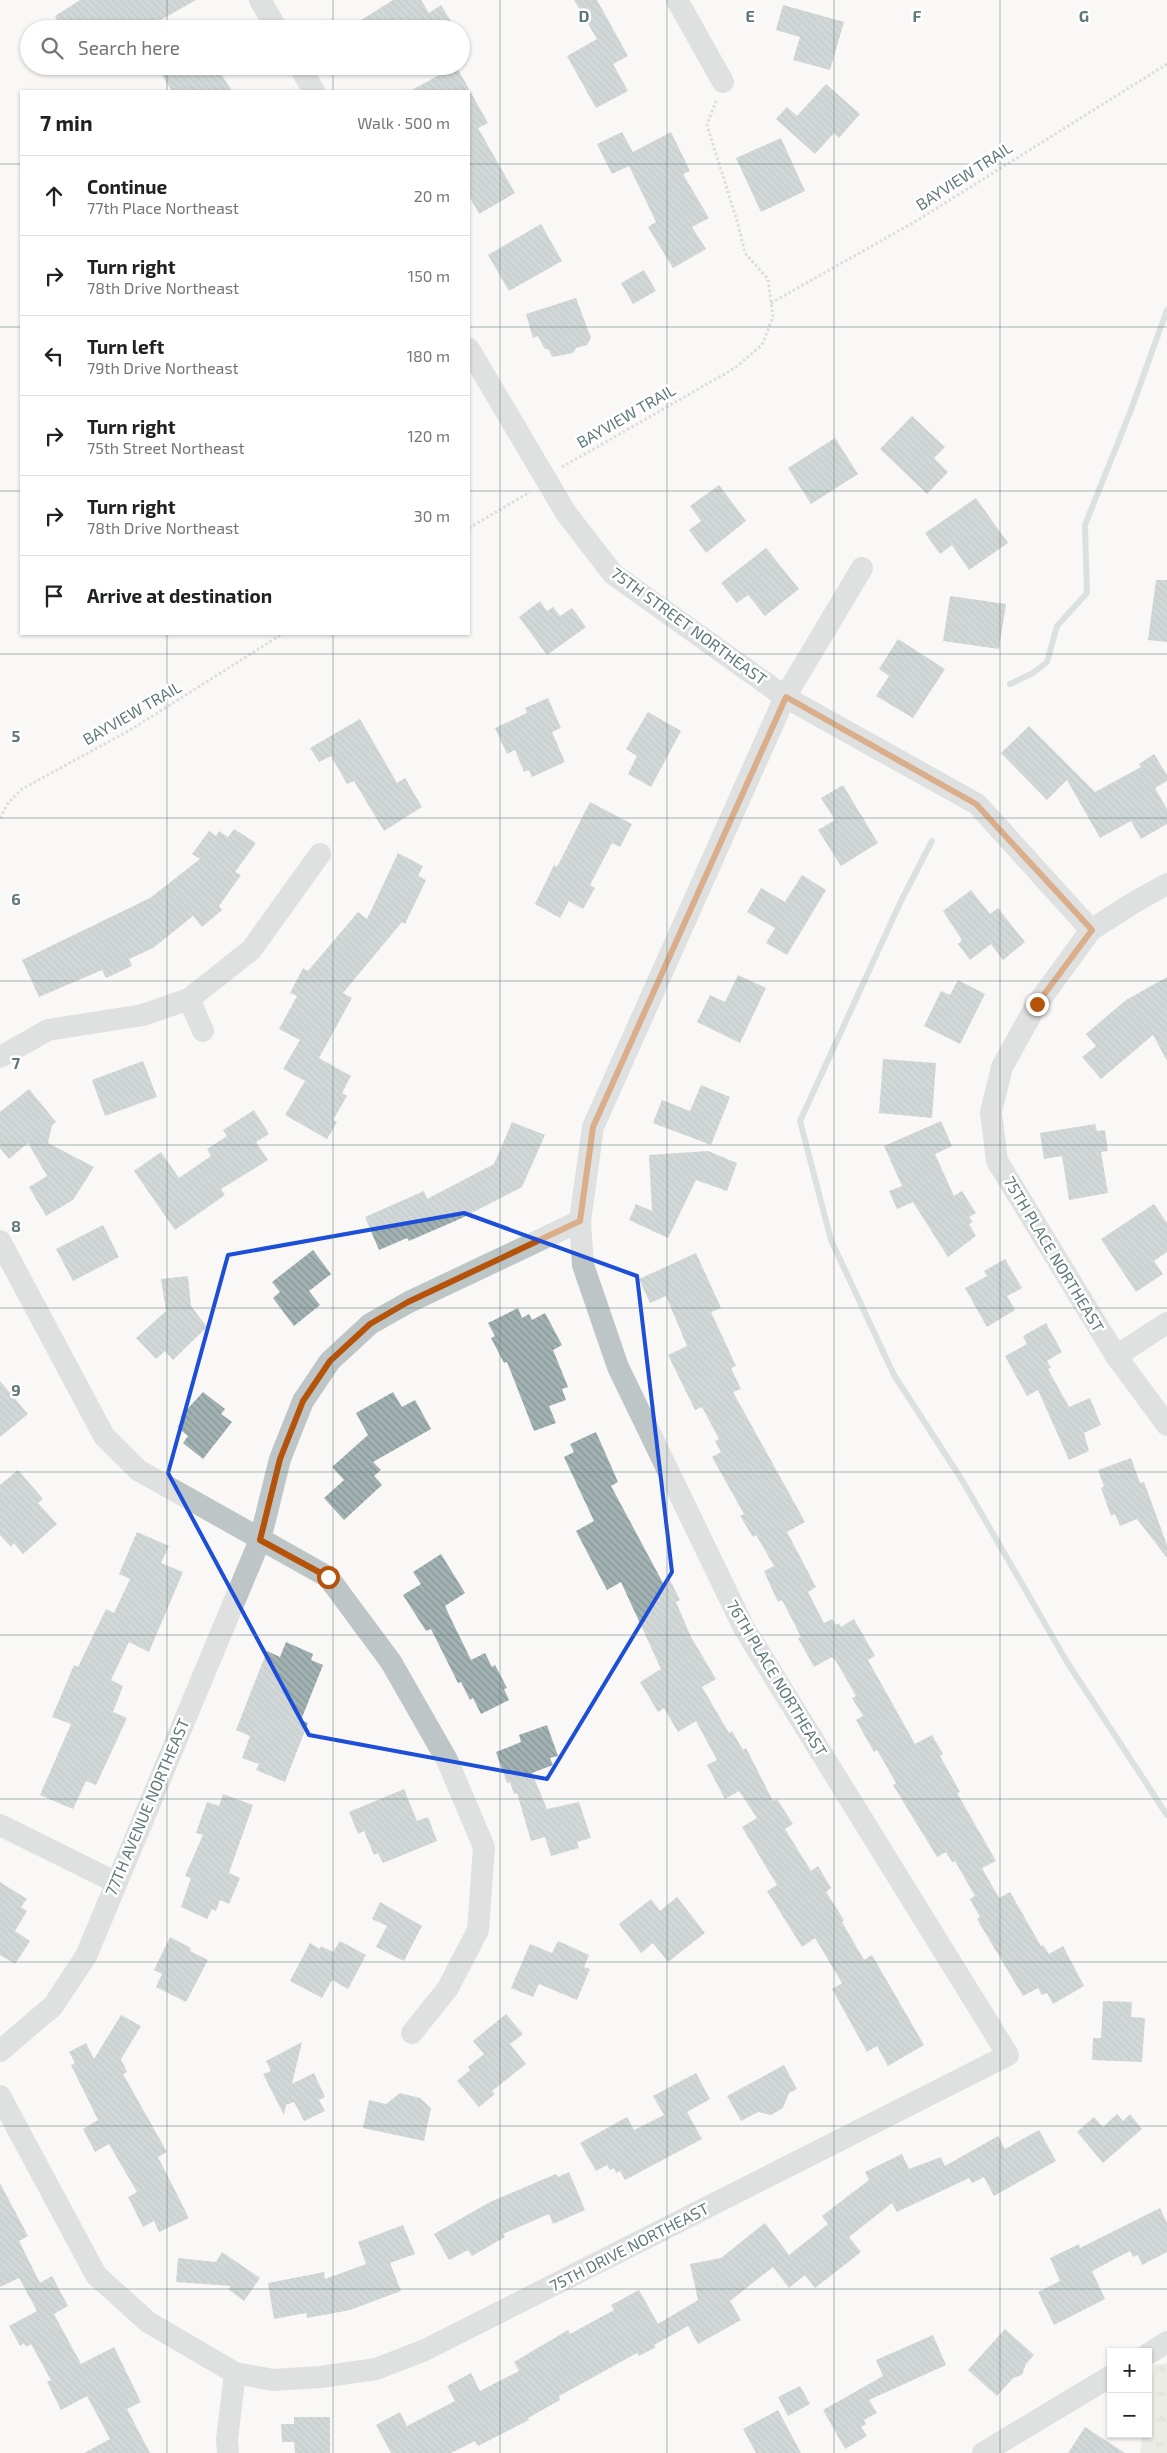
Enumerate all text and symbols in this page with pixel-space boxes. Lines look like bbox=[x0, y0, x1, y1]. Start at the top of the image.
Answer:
text: D bbox=[579, 6, 590, 25]
text: E bbox=[745, 6, 755, 25]
text: F bbox=[913, 6, 922, 25]
text: G bbox=[1079, 6, 1089, 25]
search box bbox=[20, 20, 470, 75]
icon: search bbox=[38, 34, 66, 62]
text: Search here bbox=[78, 36, 180, 59]
text: 7 min bbox=[40, 110, 93, 135]
text: Walk · 500 m bbox=[357, 113, 450, 132]
street label: BAYVIEW TRAIL bbox=[912, 137, 1015, 214]
text: Continue bbox=[87, 175, 167, 198]
icon: ahead bbox=[40, 182, 68, 210]
text: 20 m bbox=[414, 186, 450, 205]
text: 77th Place Northeast bbox=[87, 198, 239, 217]
text: Turn right bbox=[87, 255, 175, 278]
icon: right bbox=[40, 262, 68, 290]
text: 150 m bbox=[408, 266, 450, 285]
text: 78th Drive Northeast bbox=[87, 278, 239, 297]
text: Turn left bbox=[87, 335, 164, 358]
icon: left bbox=[40, 342, 68, 370]
text: 180 m bbox=[407, 346, 450, 365]
text: 79th Drive Northeast bbox=[87, 358, 239, 377]
street label: BAYVIEW TRAIL bbox=[573, 380, 678, 451]
text: Turn right bbox=[87, 415, 175, 438]
icon: right bbox=[40, 422, 68, 450]
text: 120 m bbox=[407, 426, 450, 445]
text: 75th Street Northeast bbox=[87, 438, 245, 457]
text: Turn right bbox=[87, 495, 175, 518]
icon: right bbox=[40, 502, 68, 530]
text: 30 m bbox=[414, 506, 450, 525]
text: 78th Drive Northeast bbox=[87, 518, 239, 537]
street label: 75TH STREET NORTHEAST bbox=[608, 563, 771, 688]
icon: arrive bbox=[40, 582, 68, 610]
text: Arrive at destination bbox=[87, 584, 272, 607]
street label: BAYVIEW TRAIL bbox=[79, 677, 184, 748]
text: 5 bbox=[12, 726, 21, 745]
text: 6 bbox=[11, 889, 21, 908]
route end bbox=[1026, 993, 1049, 1016]
text: 7 bbox=[12, 1053, 21, 1072]
street label: 75TH PLACE NORTHEAST bbox=[1000, 1172, 1109, 1335]
text: 8 bbox=[11, 1216, 21, 1235]
text: 9 bbox=[11, 1380, 21, 1399]
route start bbox=[317, 1566, 340, 1589]
street label: 76TH PLACE NORTHEAST bbox=[723, 1596, 832, 1759]
street label: 77TH AVENUE NORTHEAST bbox=[100, 1715, 193, 1898]
street label: 75TH DRIVE NORTHEAST bbox=[546, 2198, 712, 2295]
map controls bbox=[1107, 2348, 1152, 2438]
button: + bbox=[1107, 2348, 1152, 2393]
button: − bbox=[1107, 2393, 1152, 2438]

